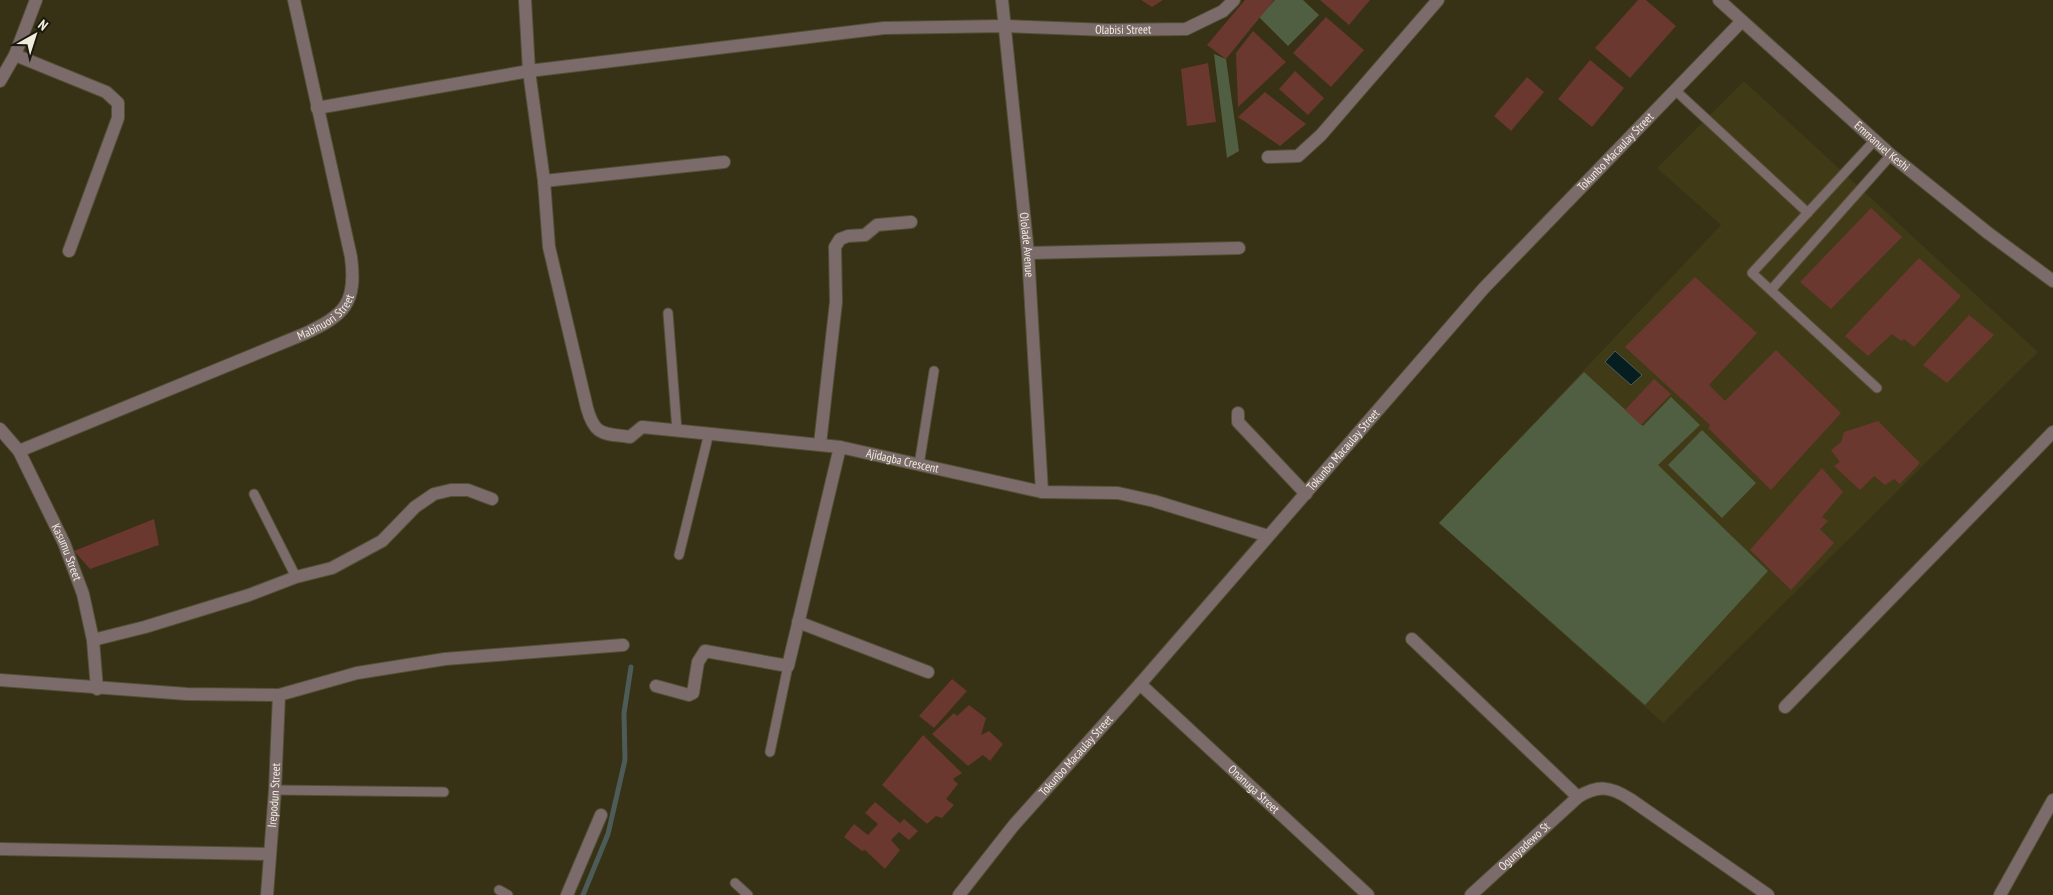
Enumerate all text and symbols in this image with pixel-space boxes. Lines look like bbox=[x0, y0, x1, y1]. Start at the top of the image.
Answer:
north arrow bbox=[10, 10, 60, 60]
text: N bbox=[35, 16, 52, 34]
street label: Olabisi Street bbox=[1095, 21, 1152, 37]
street label: Tokunbo Macaulay Street bbox=[1574, 109, 1657, 194]
street label: Emmanuel Keshi bbox=[1851, 118, 1913, 174]
street label: Ololade Avenue bbox=[1017, 212, 1037, 278]
street label: Mabinuori Street bbox=[295, 292, 357, 343]
street label: Tokunbo Macaulay Street bbox=[1303, 405, 1383, 494]
street label: Ajidagba Crescent bbox=[865, 445, 941, 476]
street label: Kasumu Street bbox=[49, 521, 86, 583]
street label: Tokunbo Macaulay Street bbox=[1036, 711, 1116, 799]
street label: Onanuga Street bbox=[1225, 761, 1283, 817]
street label: Irepodun Street bbox=[264, 762, 283, 828]
street label: Ogunyadewo St bbox=[1495, 818, 1553, 873]

